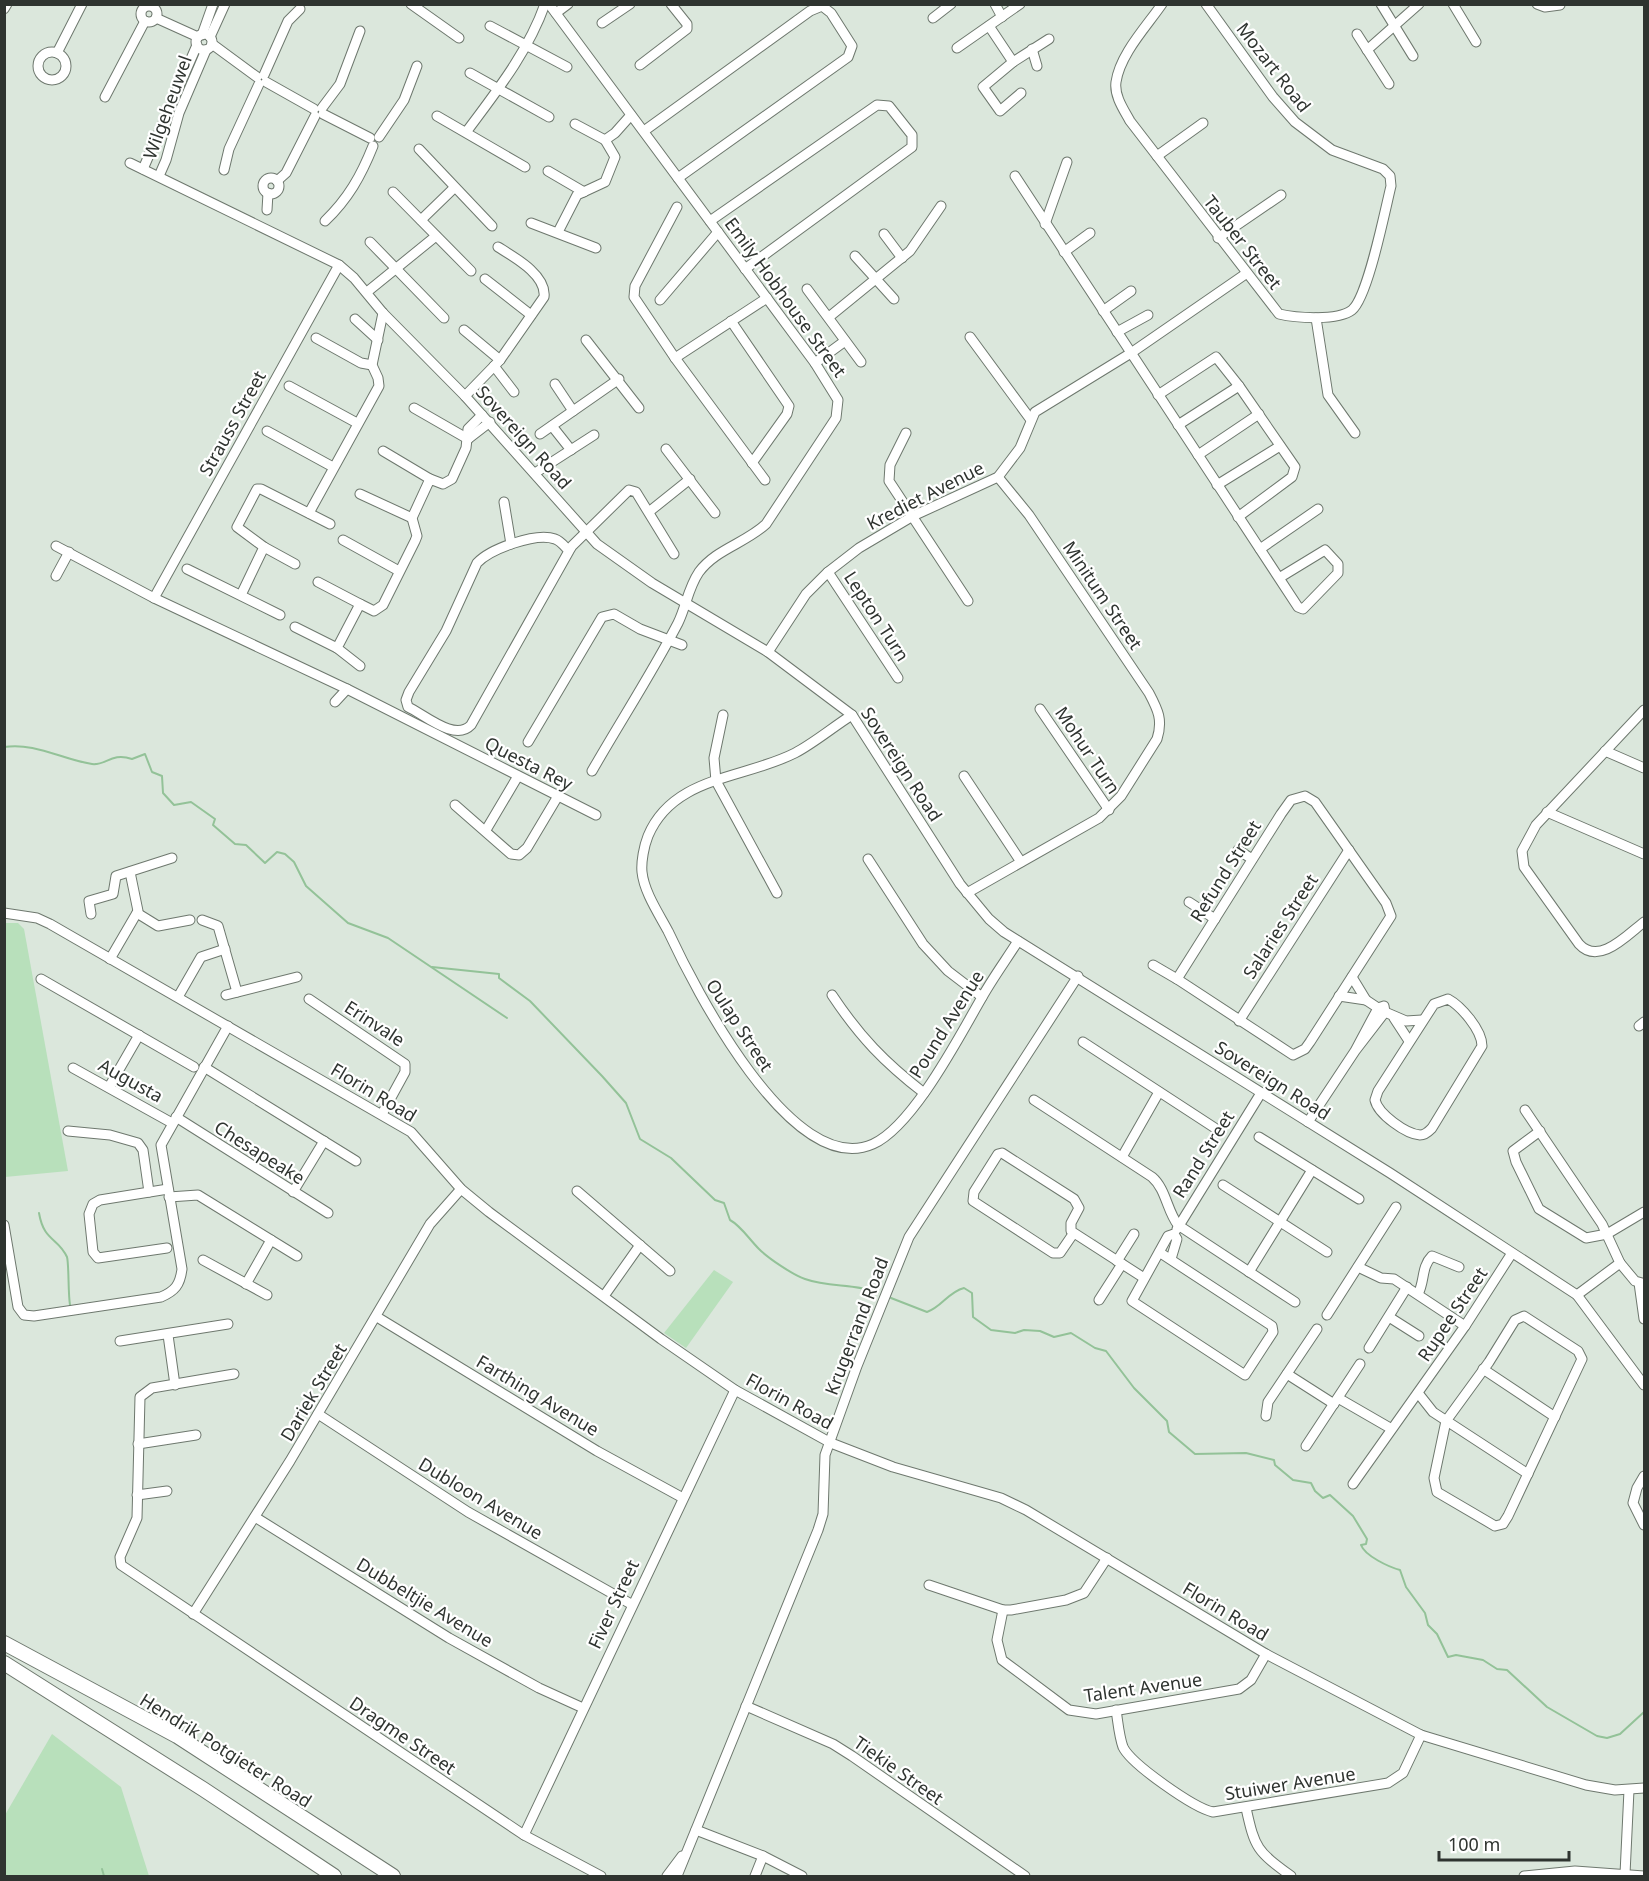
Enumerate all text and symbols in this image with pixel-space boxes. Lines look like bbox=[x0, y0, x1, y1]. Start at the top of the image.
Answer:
street label: Mozart Road bbox=[1231, 17, 1317, 117]
street label: Wilgeheuwel bbox=[137, 52, 197, 162]
street label: Tauber Street bbox=[1199, 190, 1288, 294]
street label: Emily Hobhouse Street bbox=[720, 212, 852, 382]
street label: Strauss Street bbox=[193, 366, 271, 480]
street label: Sovereign Road bbox=[471, 380, 577, 494]
street label: Krediet Avenue bbox=[862, 455, 988, 535]
street label: Minitum Street bbox=[1058, 536, 1148, 654]
street label: Lepton Turn bbox=[839, 566, 915, 666]
street label: Sovereign Road bbox=[856, 702, 948, 826]
street label: Mohur Turn bbox=[1050, 702, 1126, 798]
street label: Questa Rey bbox=[481, 731, 578, 796]
street label: Refund Street bbox=[1184, 815, 1266, 926]
street label: Salaries Street bbox=[1237, 869, 1323, 983]
street label: Pound Avenue bbox=[903, 965, 989, 1083]
street label: Oulap Street bbox=[701, 974, 779, 1076]
street label: Erinvale bbox=[340, 995, 410, 1051]
street label: Sovereign Road bbox=[1211, 1035, 1335, 1125]
street label: Augusta bbox=[95, 1053, 167, 1107]
street label: Florin Road bbox=[327, 1057, 421, 1127]
street label: Rand Street bbox=[1167, 1105, 1240, 1202]
street label: Chesapeake bbox=[210, 1115, 310, 1189]
street label: Krugerrand Road bbox=[819, 1254, 893, 1398]
street label: Rupee Street bbox=[1412, 1262, 1493, 1366]
street label: Dariek Street bbox=[274, 1338, 352, 1445]
street label: Farthing Avenue bbox=[472, 1349, 604, 1441]
street label: Florin Road bbox=[742, 1367, 838, 1435]
street label: Dubloon Avenue bbox=[414, 1451, 548, 1545]
street label: Dubbeltjie Avenue bbox=[352, 1552, 498, 1652]
street label: Fiver Street bbox=[582, 1555, 644, 1652]
street label: Florin Road bbox=[1179, 1576, 1273, 1646]
street label: Talent Avenue bbox=[1082, 1667, 1204, 1707]
street label: Hendrik Potgieter Road bbox=[136, 1687, 316, 1813]
street label: Dragme Street bbox=[345, 1691, 461, 1780]
street label: Tiekie Street bbox=[849, 1730, 949, 1810]
street label: Stuiwer Avenue bbox=[1223, 1761, 1357, 1805]
scale bar bbox=[1439, 1824, 1570, 1862]
text: 100 m bbox=[1448, 1832, 1500, 1856]

